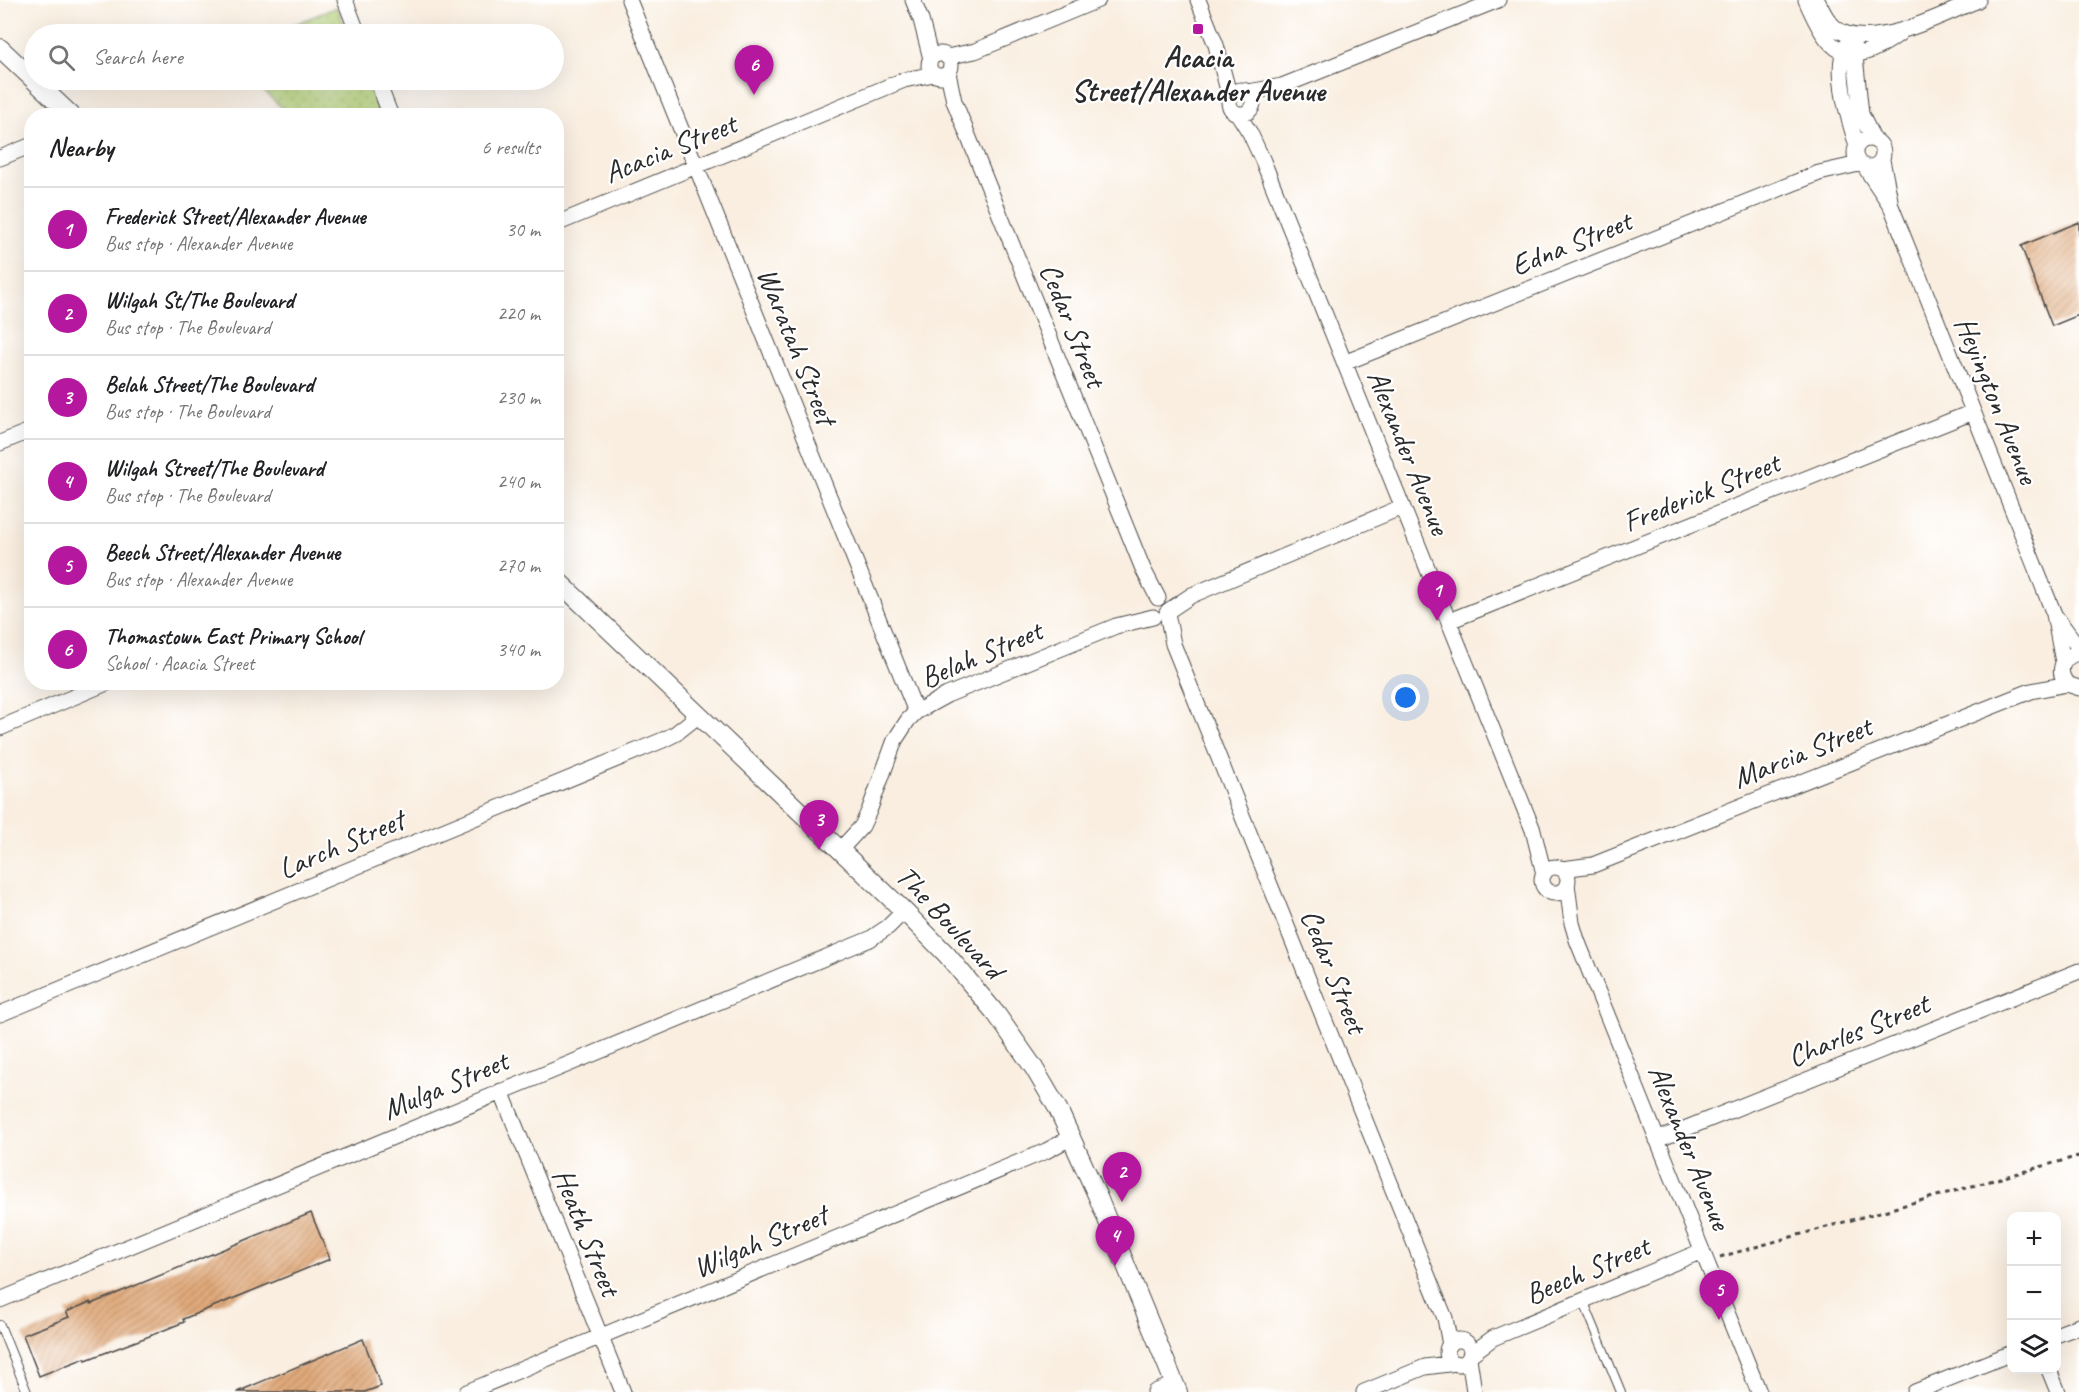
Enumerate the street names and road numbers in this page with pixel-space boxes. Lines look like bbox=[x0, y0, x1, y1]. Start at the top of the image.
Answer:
street label: Acacia Street bbox=[598, 103, 745, 192]
street label: Edna Street bbox=[1505, 201, 1639, 284]
street label: Cedar Street bbox=[1031, 257, 1116, 395]
street label: Waratah Street bbox=[748, 262, 847, 434]
street label: Heyington Avenue bbox=[1946, 311, 2049, 491]
street label: Alexander Avenue bbox=[1359, 364, 1460, 542]
street label: Frederick Street bbox=[1617, 442, 1788, 541]
street label: Belah Street bbox=[914, 610, 1050, 697]
street label: Marcia Street bbox=[1727, 706, 1880, 797]
street label: Larch Street bbox=[272, 799, 413, 887]
street label: The Boulevard bbox=[888, 857, 1015, 990]
street label: Cedar Street bbox=[1292, 903, 1377, 1041]
street label: Charles Street bbox=[1782, 983, 1937, 1076]
street label: Mulga Street bbox=[377, 1040, 516, 1128]
street label: Alexander Avenue bbox=[1640, 1059, 1741, 1237]
street label: Heath Street bbox=[544, 1163, 631, 1304]
street label: Wilgah Street bbox=[687, 1194, 837, 1286]
street label: Beech Street bbox=[1519, 1226, 1658, 1313]

